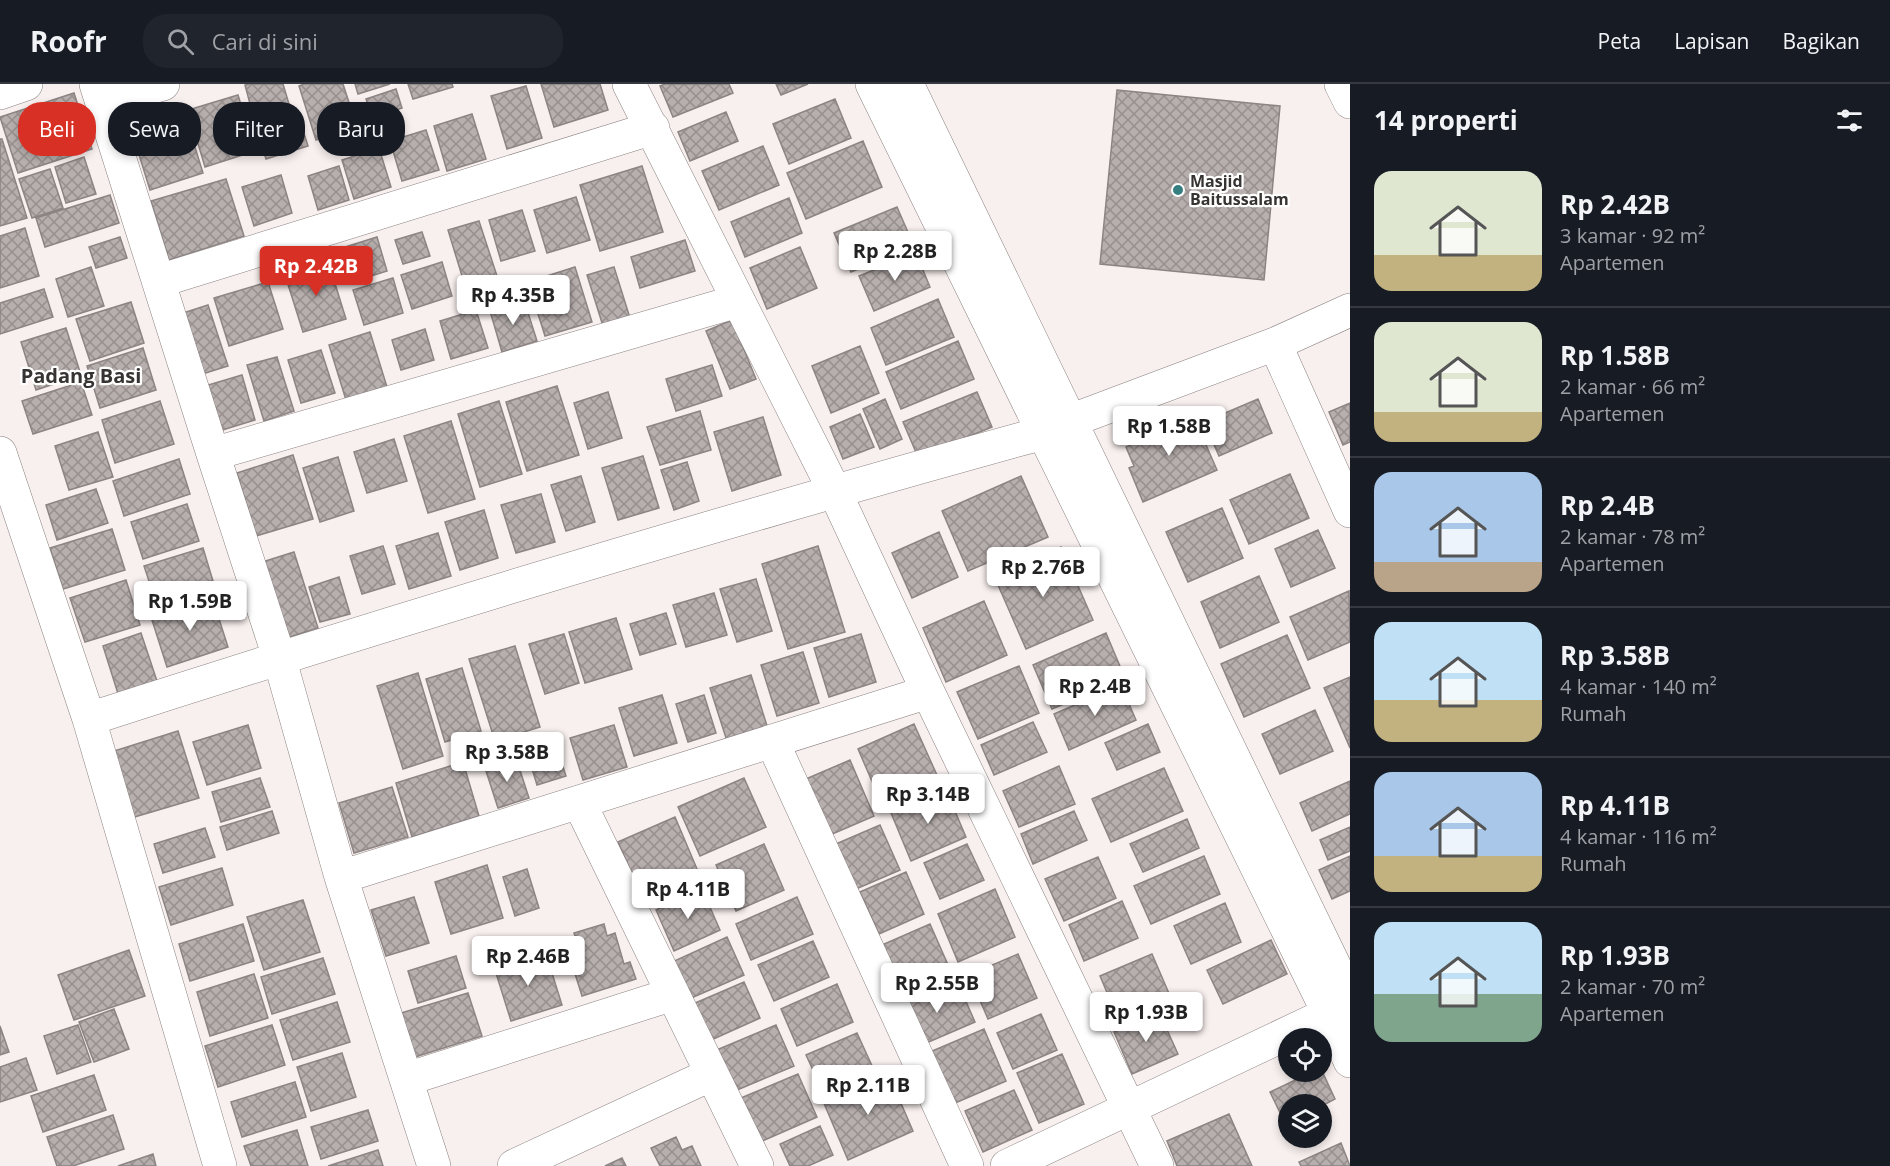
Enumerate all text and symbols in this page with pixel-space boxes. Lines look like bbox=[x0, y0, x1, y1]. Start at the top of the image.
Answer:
search box bbox=[143, 14, 563, 68]
text: Roofr bbox=[30, 22, 107, 60]
icon: search bbox=[164, 25, 197, 58]
text: Cari di sini bbox=[212, 26, 318, 56]
text: Peta bbox=[1598, 27, 1641, 55]
text: Lapisan bbox=[1674, 27, 1749, 55]
text: Bagikan bbox=[1782, 27, 1860, 55]
chip: Beli bbox=[18, 102, 96, 156]
chip: Sewa bbox=[108, 102, 201, 156]
chip: Filter bbox=[213, 102, 305, 156]
chip: Baru bbox=[317, 102, 405, 156]
text: 14 properti bbox=[1374, 102, 1518, 138]
icon: filters bbox=[1833, 104, 1866, 137]
place label: Masjid Baitussalam bbox=[1190, 170, 1289, 210]
marker: Masjid Baitussalam bbox=[1171, 183, 1185, 197]
text: Rp 2.42B bbox=[1560, 186, 1670, 222]
icon: home bbox=[1422, 195, 1494, 267]
text: 3 kamar · 92 m² bbox=[1560, 222, 1705, 249]
pin: Rp 2.28B bbox=[833, 231, 957, 282]
text: Rp 2.28B bbox=[853, 237, 937, 264]
pin: Rp 2.42B bbox=[254, 246, 378, 297]
text: Apartemen bbox=[1560, 249, 1665, 276]
text: Rp 2.42B bbox=[274, 252, 358, 279]
pin: Rp 4.35B bbox=[451, 275, 575, 326]
text: Rp 4.35B bbox=[471, 281, 555, 308]
text: Rp 1.58B bbox=[1560, 337, 1670, 373]
icon: home bbox=[1422, 346, 1494, 418]
district label: Padang Basi bbox=[21, 362, 141, 389]
text: 2 kamar · 66 m² bbox=[1560, 373, 1705, 400]
text: Apartemen bbox=[1560, 400, 1665, 427]
pin: Rp 1.58B bbox=[1107, 406, 1231, 457]
text: Rp 1.58B bbox=[1127, 412, 1211, 439]
text: Rp 2.4B bbox=[1560, 487, 1655, 523]
icon: home bbox=[1422, 496, 1494, 568]
text: 2 kamar · 78 m² bbox=[1560, 523, 1705, 550]
pin: Rp 2.76B bbox=[981, 547, 1105, 598]
text: Apartemen bbox=[1560, 550, 1665, 577]
text: Rp 2.76B bbox=[1001, 553, 1085, 580]
pin: Rp 1.59B bbox=[128, 581, 252, 632]
text: Rp 1.59B bbox=[148, 587, 232, 614]
text: Rp 3.58B bbox=[1560, 637, 1670, 673]
icon: home bbox=[1422, 646, 1494, 718]
pin: Rp 2.4B bbox=[1040, 666, 1150, 717]
text: Rp 2.4B bbox=[1058, 672, 1132, 699]
text: 4 kamar · 140 m² bbox=[1560, 673, 1717, 700]
text: Rumah bbox=[1560, 700, 1627, 727]
pin: Rp 3.58B bbox=[445, 732, 569, 783]
text: Rp 3.58B bbox=[465, 738, 549, 765]
pin: Rp 3.14B bbox=[866, 774, 990, 825]
text: Rp 3.14B bbox=[886, 780, 970, 807]
text: Rp 4.11B bbox=[1560, 787, 1670, 823]
icon: home bbox=[1422, 796, 1494, 868]
text: 4 kamar · 116 m² bbox=[1560, 823, 1717, 850]
text: Rumah bbox=[1560, 850, 1627, 877]
pin: Rp 4.11B bbox=[626, 869, 750, 920]
text: Rp 4.11B bbox=[646, 875, 730, 902]
pin: Rp 2.46B bbox=[466, 936, 590, 987]
text: Rp 1.93B bbox=[1560, 937, 1670, 973]
text: Rp 2.46B bbox=[486, 942, 570, 969]
icon: home bbox=[1422, 946, 1494, 1018]
pin: Rp 2.55B bbox=[875, 963, 999, 1014]
text: Rp 2.55B bbox=[895, 969, 979, 996]
text: 2 kamar · 70 m² bbox=[1560, 973, 1705, 1000]
pin: Rp 1.93B bbox=[1084, 992, 1208, 1043]
text: Rp 1.93B bbox=[1104, 998, 1188, 1025]
text: Apartemen bbox=[1560, 1000, 1665, 1027]
map controls bbox=[1278, 1028, 1332, 1148]
button: locate bbox=[1278, 1028, 1332, 1082]
pin: Rp 2.11B bbox=[806, 1065, 930, 1116]
text: Rp 2.11B bbox=[826, 1071, 910, 1098]
button: layers bbox=[1278, 1094, 1332, 1148]

